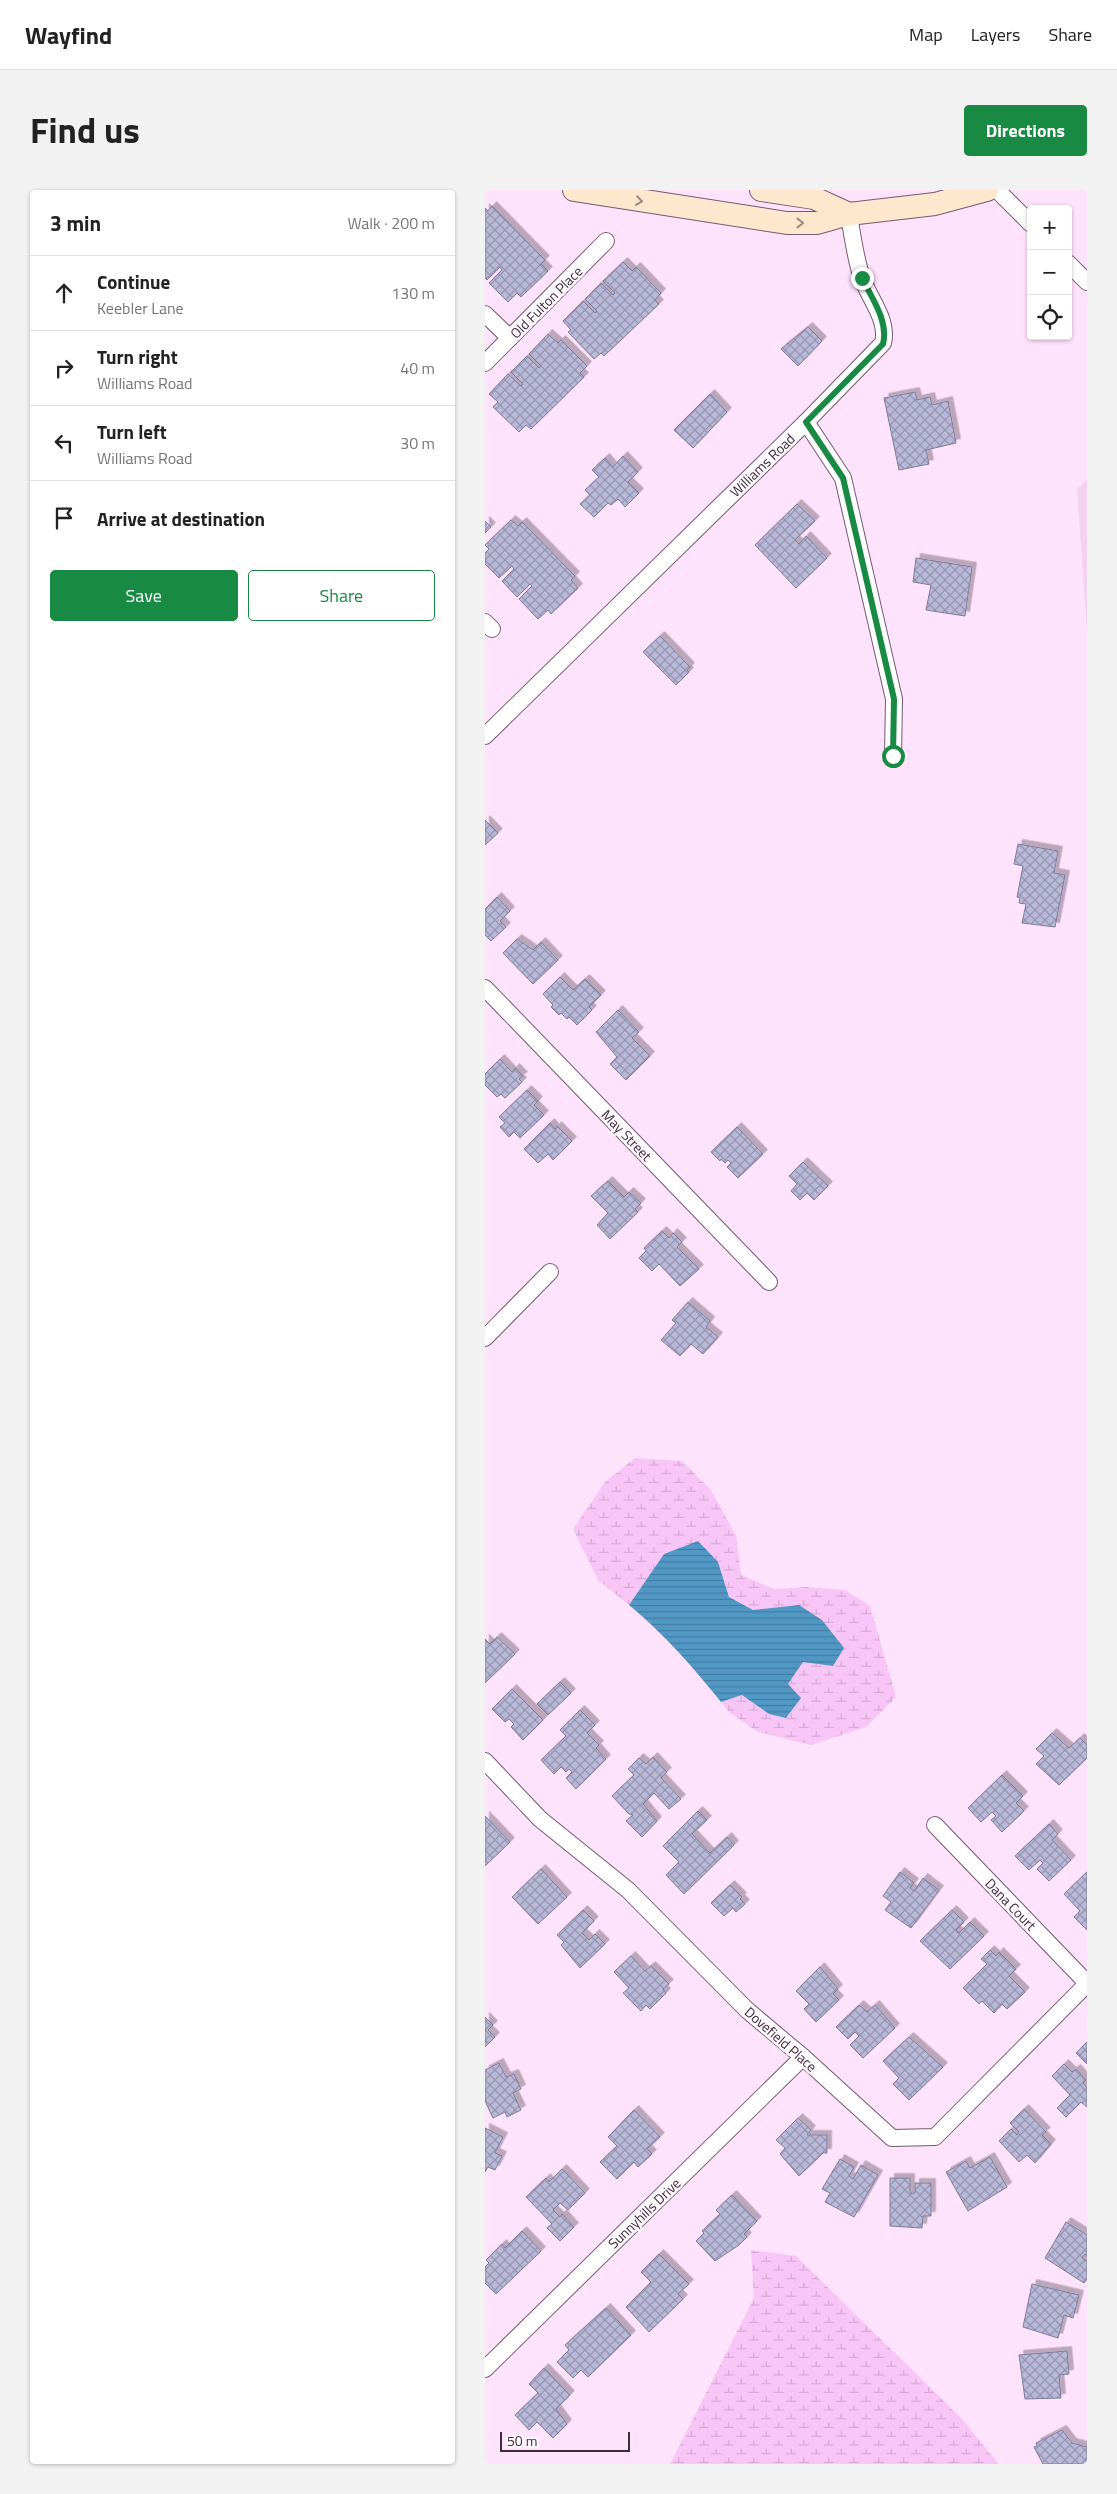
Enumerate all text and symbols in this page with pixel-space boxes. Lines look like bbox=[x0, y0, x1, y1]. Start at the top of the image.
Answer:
text: Wayfind bbox=[25, 17, 112, 53]
text: Map bbox=[909, 21, 943, 48]
text: Layers bbox=[971, 21, 1020, 48]
text: Share bbox=[1048, 21, 1092, 48]
text: Find us bbox=[30, 103, 140, 157]
button: Directions bbox=[964, 105, 1087, 156]
one-way arrow bbox=[634, 196, 643, 206]
map controls bbox=[1027, 205, 1072, 340]
button: + bbox=[1027, 205, 1072, 250]
text: 3 min bbox=[50, 207, 101, 239]
text: Walk · 200 m bbox=[347, 211, 435, 235]
one-way arrow bbox=[796, 218, 804, 228]
button: − bbox=[1027, 250, 1072, 295]
street label: Old Fulton Place bbox=[505, 261, 587, 343]
text: Continue bbox=[97, 267, 170, 296]
route end bbox=[851, 267, 874, 290]
icon: ahead bbox=[50, 279, 78, 307]
text: 130 m bbox=[391, 281, 435, 305]
button: locate bbox=[1027, 295, 1072, 340]
text: Keebler Lane bbox=[97, 296, 184, 320]
text: Turn right bbox=[97, 342, 178, 371]
icon: right bbox=[50, 354, 78, 382]
text: 40 m bbox=[400, 356, 435, 380]
text: Williams Road bbox=[97, 371, 193, 395]
text: Turn left bbox=[97, 417, 167, 446]
street label: Williams Road bbox=[725, 428, 799, 502]
icon: left bbox=[50, 429, 78, 457]
text: 30 m bbox=[400, 431, 435, 455]
text: Williams Road bbox=[97, 446, 193, 470]
icon: arrive bbox=[50, 504, 78, 532]
text: Arrive at destination bbox=[97, 504, 265, 533]
button: Save bbox=[50, 570, 238, 621]
button: Share bbox=[248, 570, 435, 621]
route start bbox=[882, 745, 905, 768]
street label: May Street bbox=[597, 1104, 657, 1166]
street label: Dana Court bbox=[981, 1873, 1041, 1935]
street label: Dovefield Place bbox=[740, 2002, 822, 2076]
street label: Sunnyhills Drive bbox=[603, 2173, 685, 2253]
scale bar bbox=[500, 2429, 630, 2452]
text: 50 m bbox=[507, 2430, 537, 2451]

